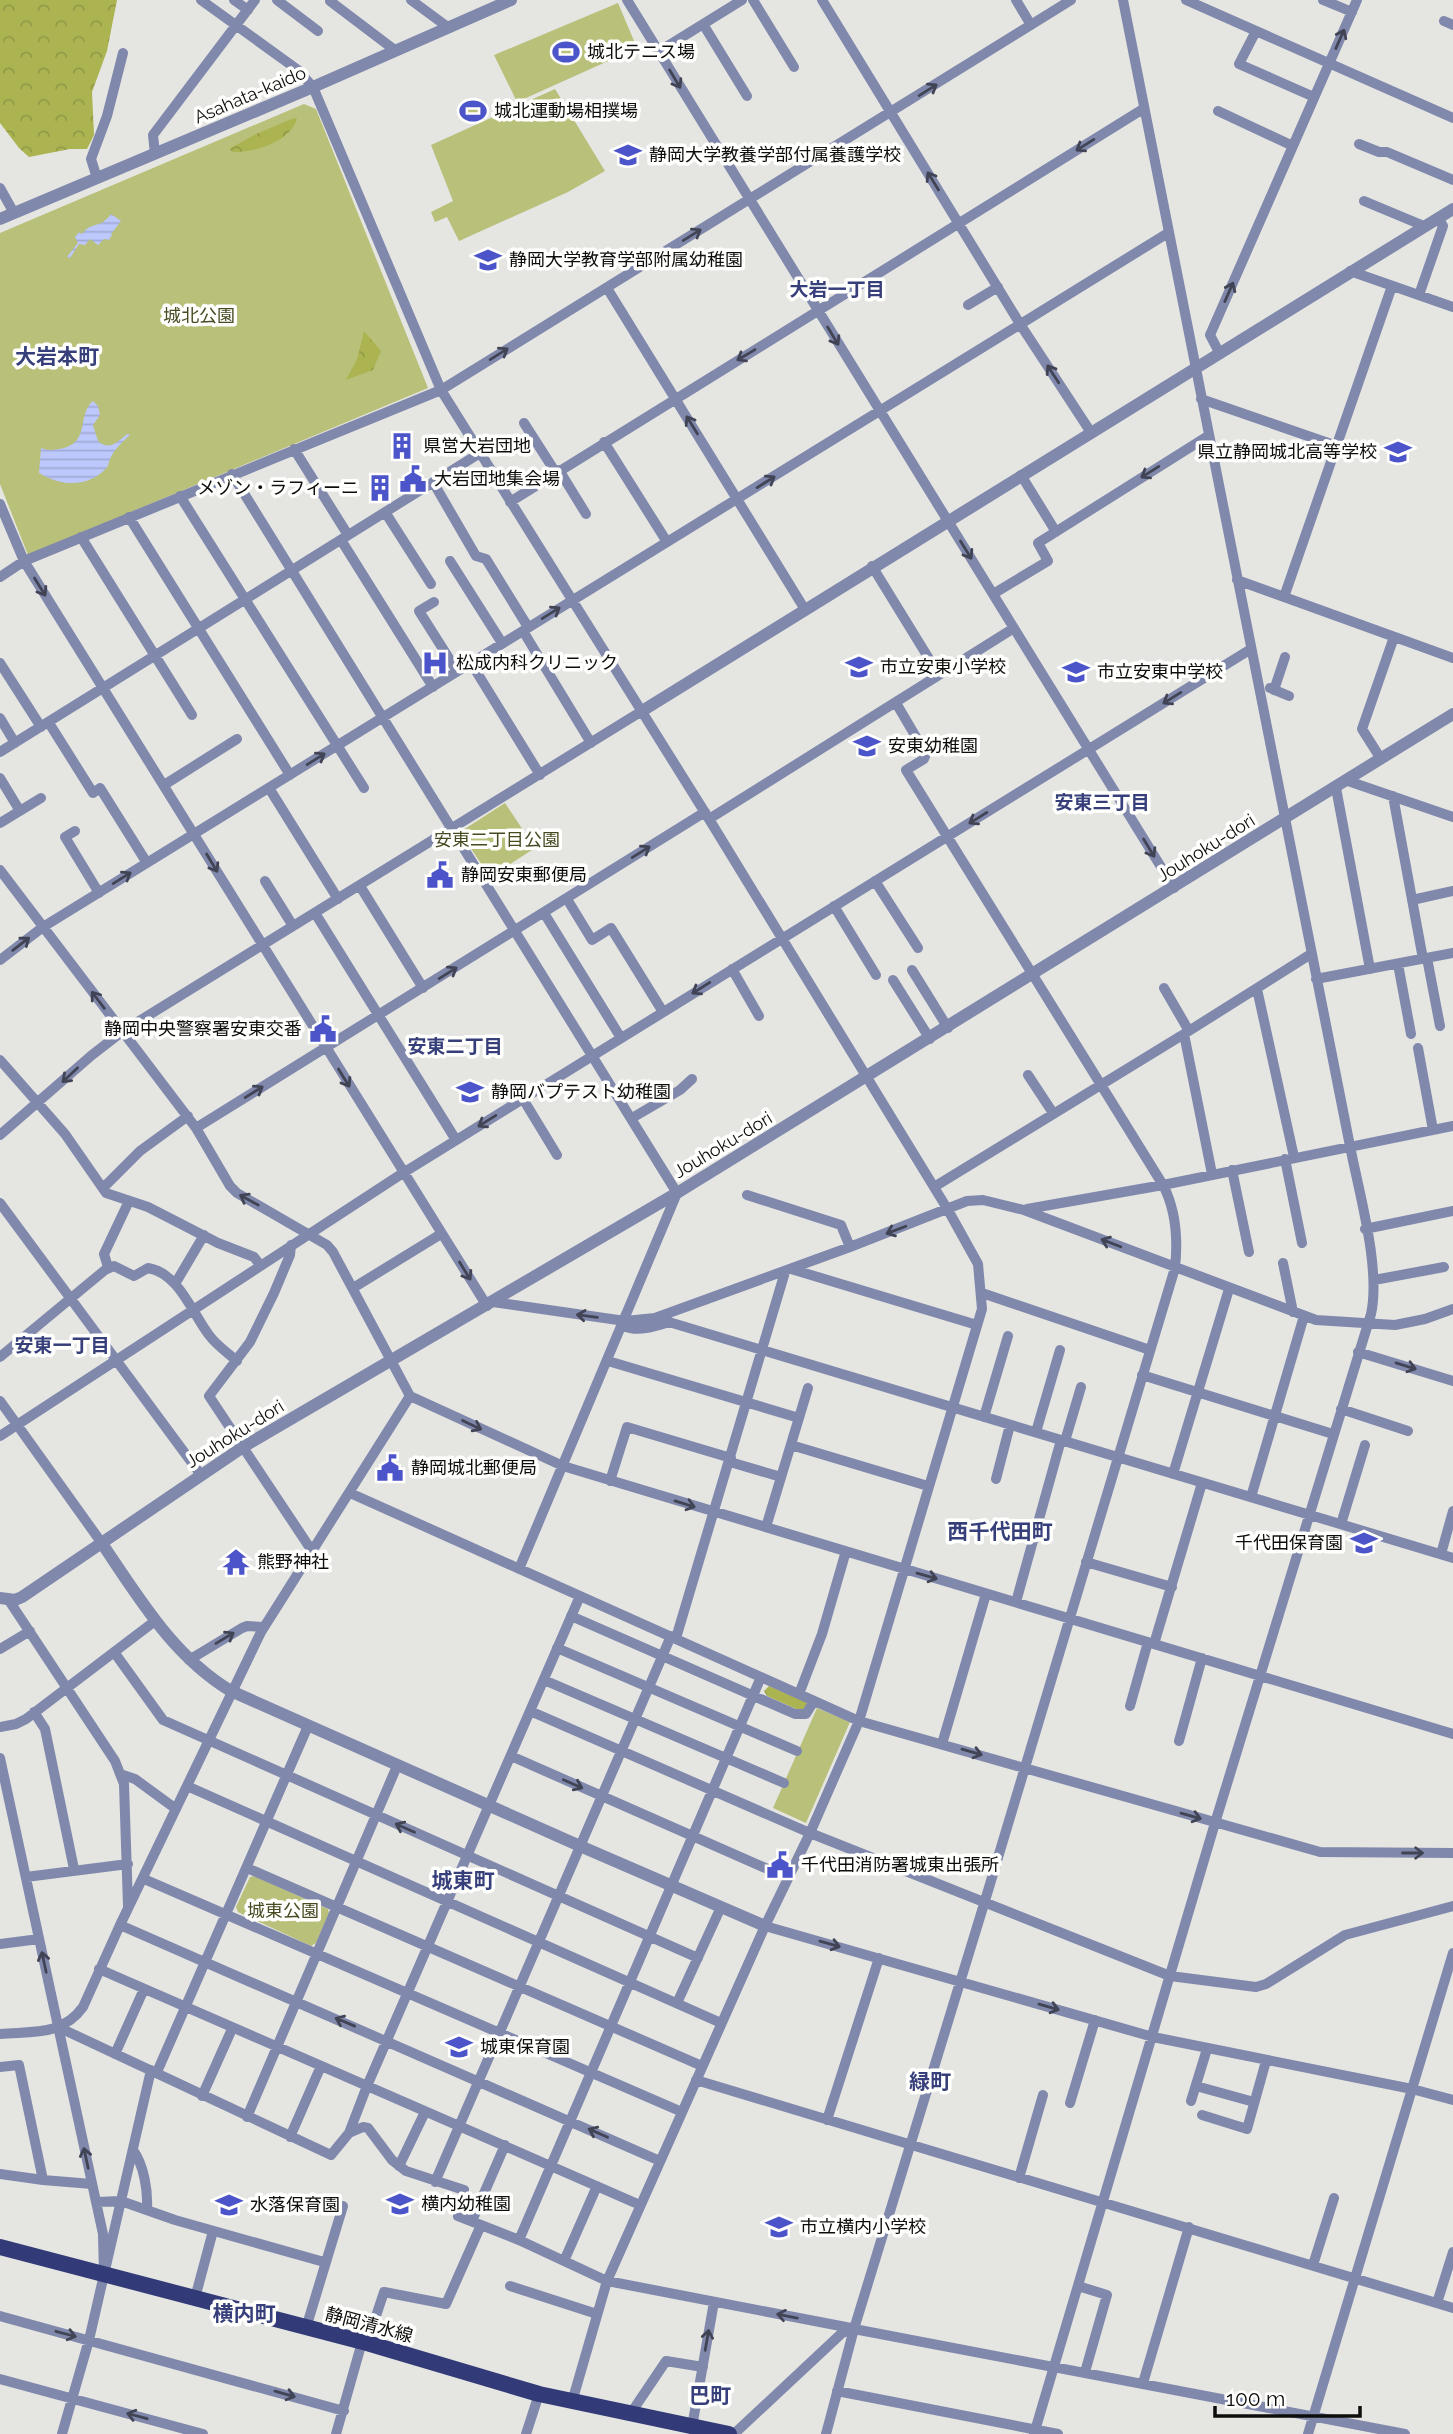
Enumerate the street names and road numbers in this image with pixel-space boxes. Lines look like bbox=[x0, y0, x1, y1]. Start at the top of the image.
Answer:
street label: Asahata-kaido bbox=[191, 61, 309, 128]
street label: Jouhoku-dori bbox=[1153, 809, 1258, 886]
street label: Jouhoku-dori bbox=[670, 1107, 776, 1182]
street label: Jouhoku-dori bbox=[182, 1395, 287, 1472]
street label: 静岡清水線 bbox=[323, 2303, 415, 2346]

